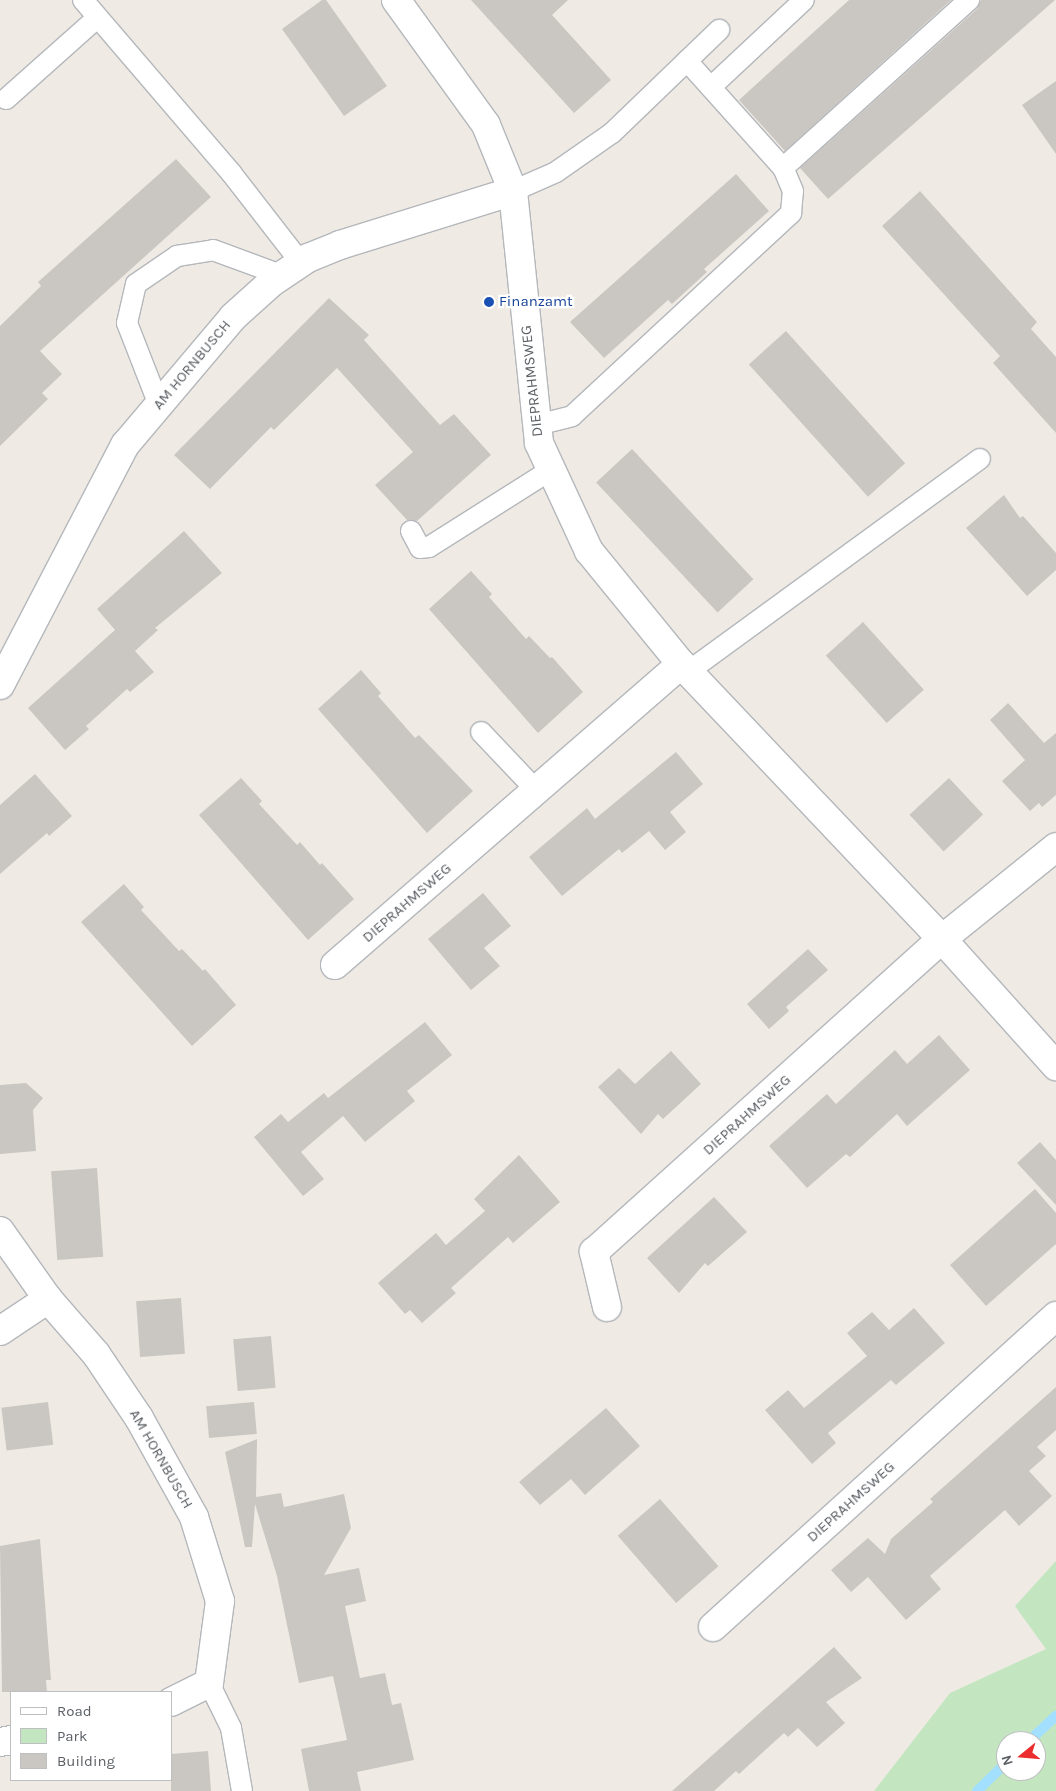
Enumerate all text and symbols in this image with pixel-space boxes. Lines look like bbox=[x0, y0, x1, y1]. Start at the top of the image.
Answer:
place label: Finanzamt bbox=[499, 293, 573, 311]
marker: Finanzamt bbox=[483, 296, 495, 308]
street label: AM HORNBUSCH bbox=[149, 317, 235, 413]
street label: DIEPRAHMSWEG bbox=[517, 324, 547, 438]
street label: DIEPRAHMSWEG bbox=[359, 859, 455, 947]
street label: DIEPRAHMSWEG bbox=[699, 1071, 795, 1159]
street label: AM HORNBUSCH bbox=[125, 1406, 197, 1512]
street label: DIEPRAHMSWEG bbox=[803, 1458, 899, 1546]
legend bbox=[10, 1691, 172, 1781]
text: Road bbox=[57, 1702, 92, 1720]
text: Park bbox=[57, 1727, 87, 1745]
north arrow bbox=[996, 1731, 1046, 1781]
text: Building bbox=[57, 1752, 115, 1770]
text: N bbox=[998, 1753, 1017, 1768]

